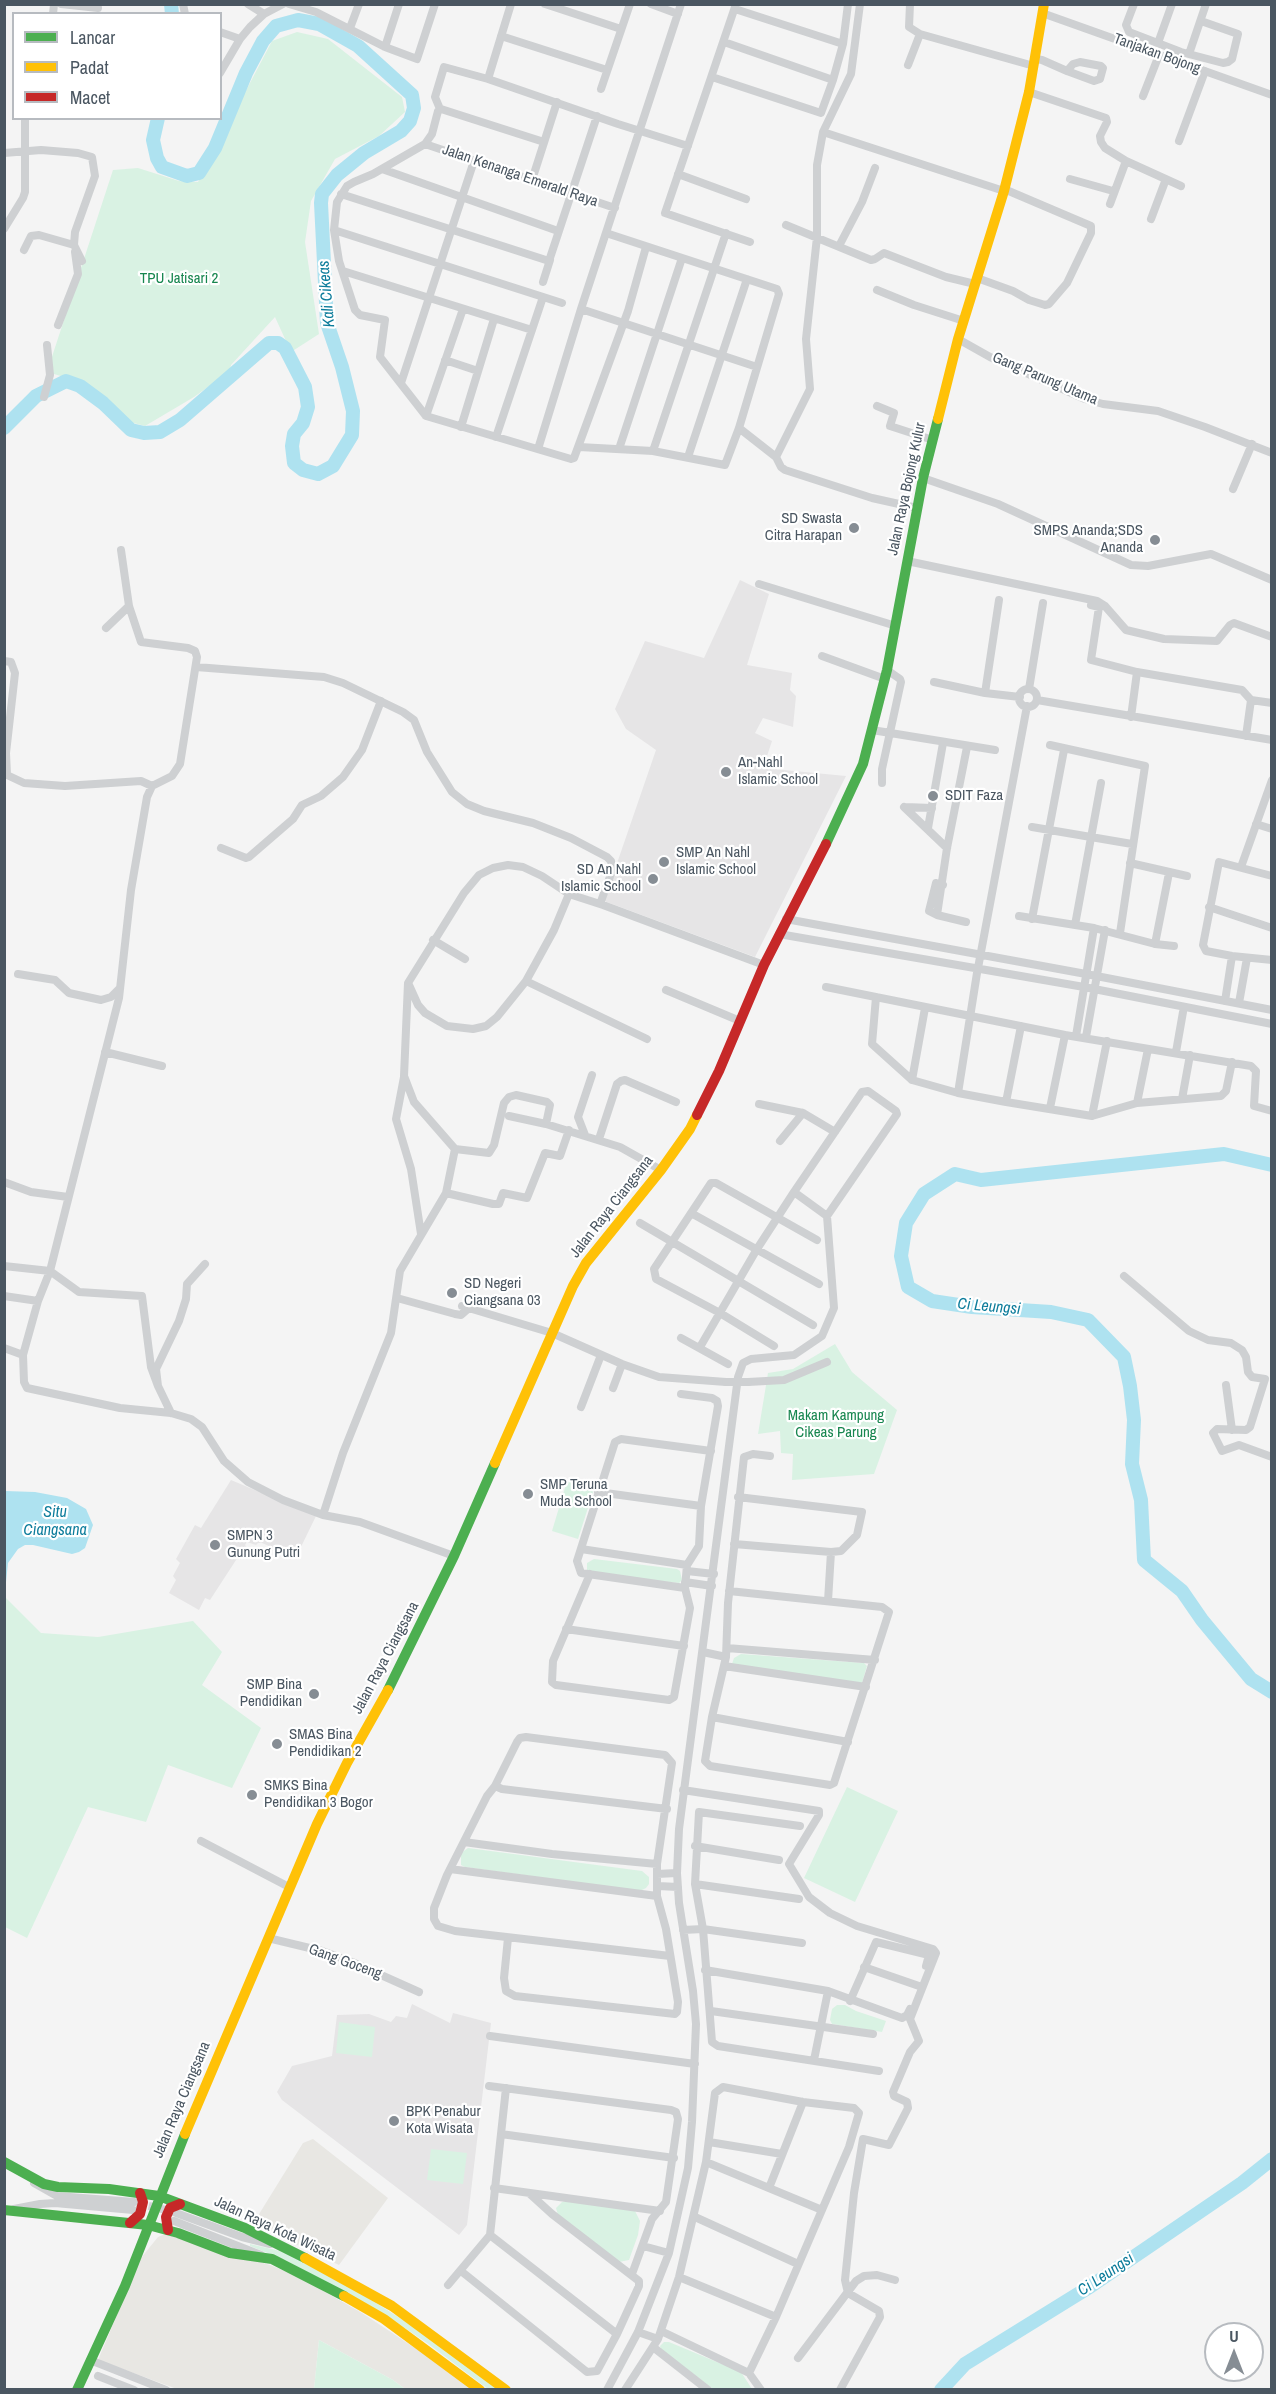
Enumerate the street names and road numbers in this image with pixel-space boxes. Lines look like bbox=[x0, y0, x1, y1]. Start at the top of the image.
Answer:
street label: Tanjakan Bojong bbox=[1111, 30, 1203, 78]
street label: Jalan Kenanga Emerald Raya bbox=[440, 141, 600, 211]
street label: Gang Parung Utama bbox=[990, 349, 1100, 409]
street label: Jalan Raya Bojong Kulur bbox=[884, 421, 930, 557]
street label: Jalan Raya Ciangsana bbox=[567, 1152, 657, 1262]
street label: Jalan Raya Ciangsana bbox=[349, 1599, 423, 1717]
street label: Gang Goceng bbox=[306, 1940, 384, 1984]
street label: Jalan Raya Ciangsana bbox=[149, 2039, 215, 2161]
street label: Jalan Raya Kota Wisata bbox=[211, 2193, 339, 2265]

